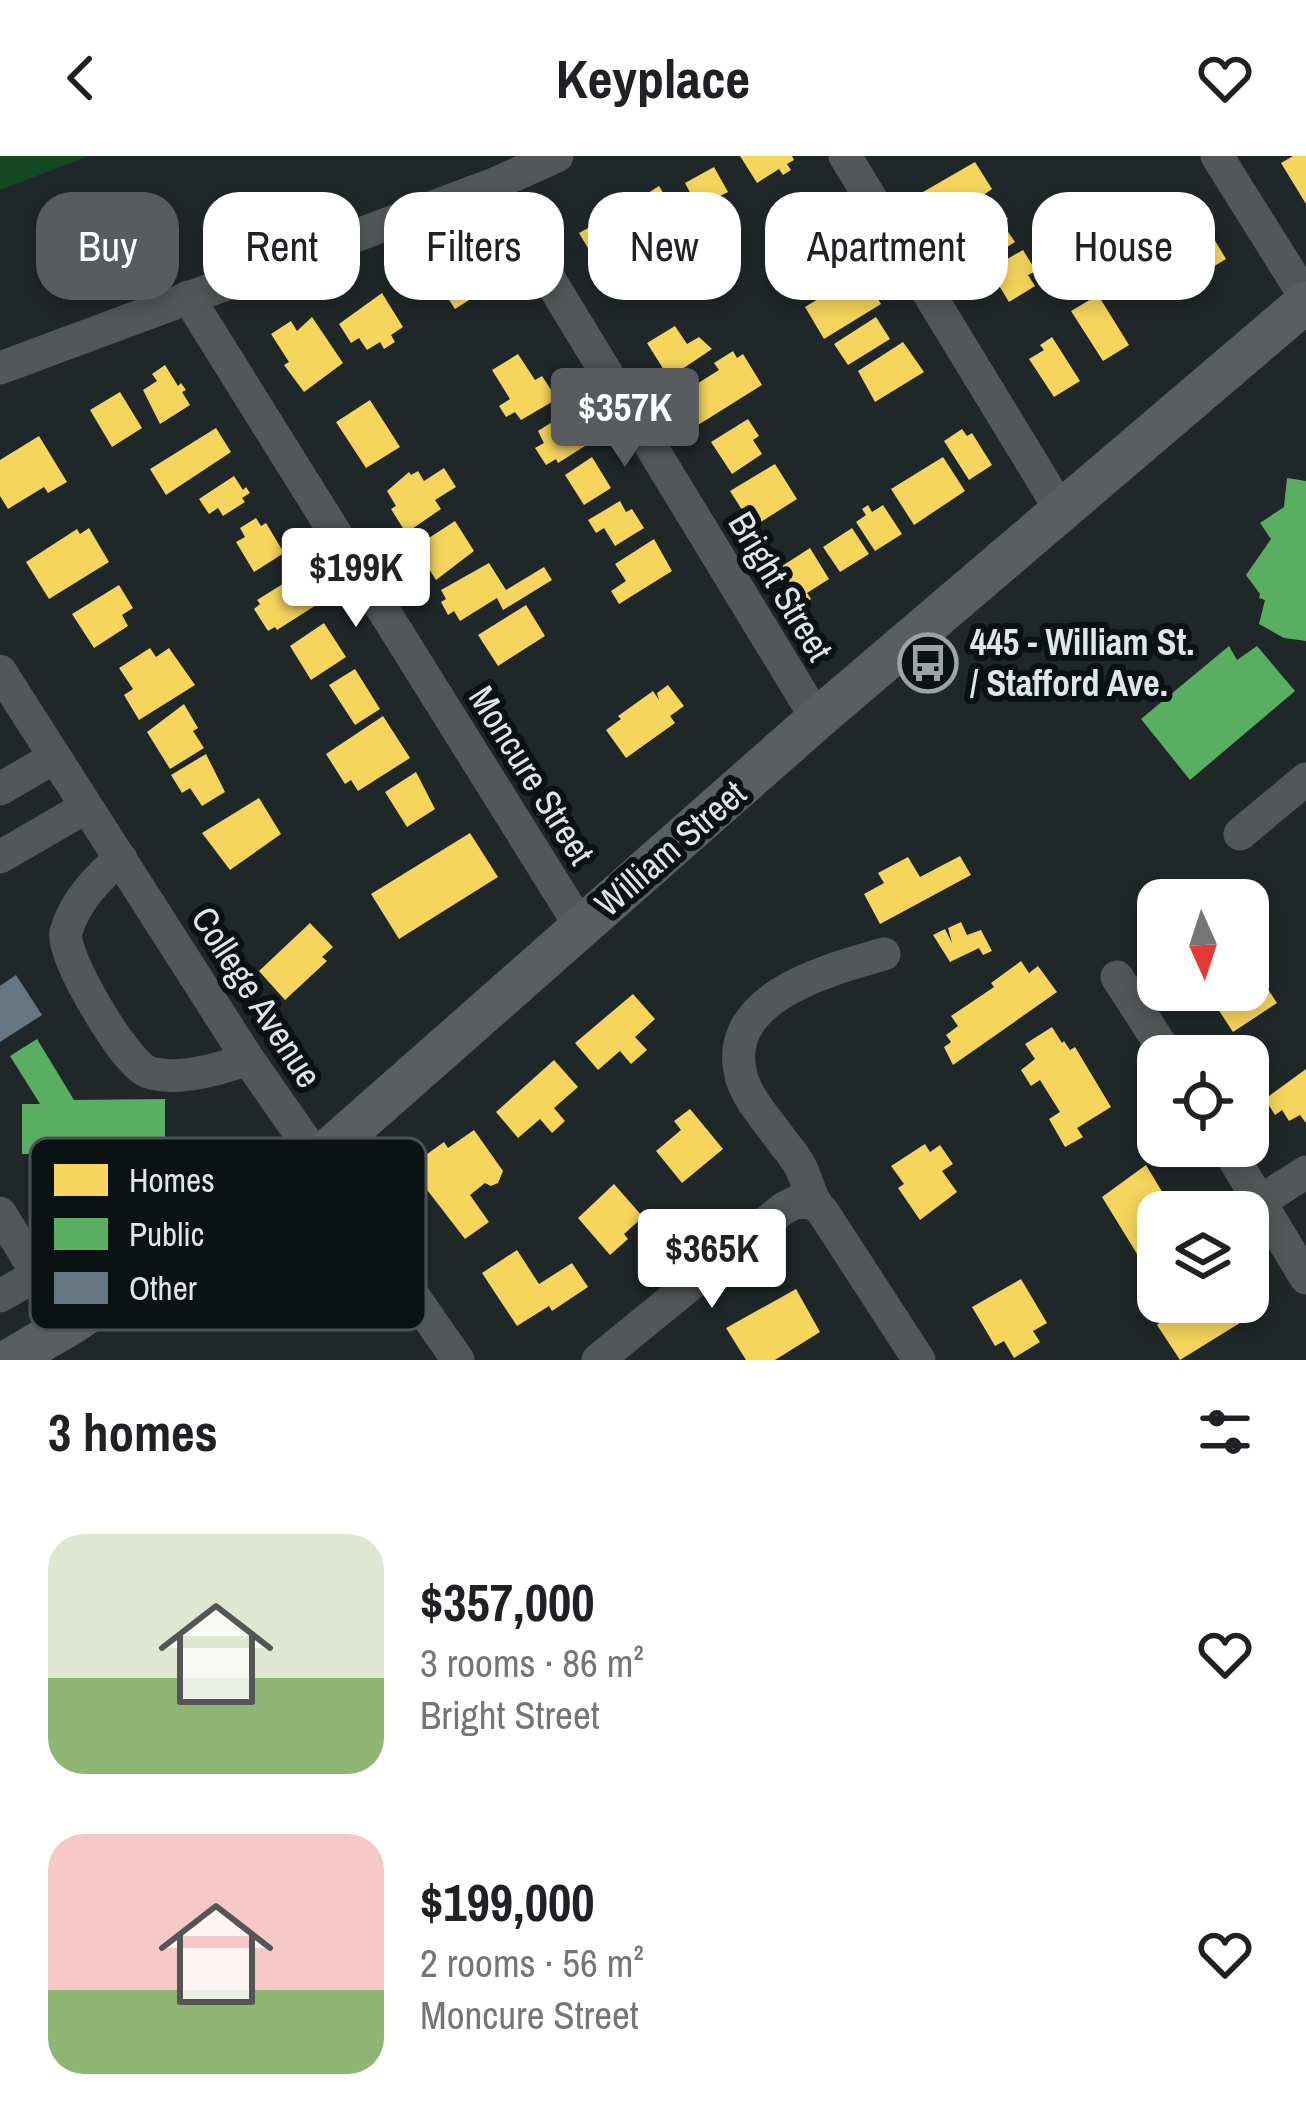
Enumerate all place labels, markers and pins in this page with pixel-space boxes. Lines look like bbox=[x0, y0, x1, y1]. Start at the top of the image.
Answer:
pin: $357K bbox=[541, 368, 709, 470]
pin: $199K bbox=[272, 528, 440, 630]
place label: 445 - William St. / Stafford Ave. bbox=[970, 618, 1195, 707]
bus stop icon: 445 - William St. / Stafford Ave. bbox=[897, 632, 959, 694]
pin: $365K bbox=[628, 1209, 796, 1311]

